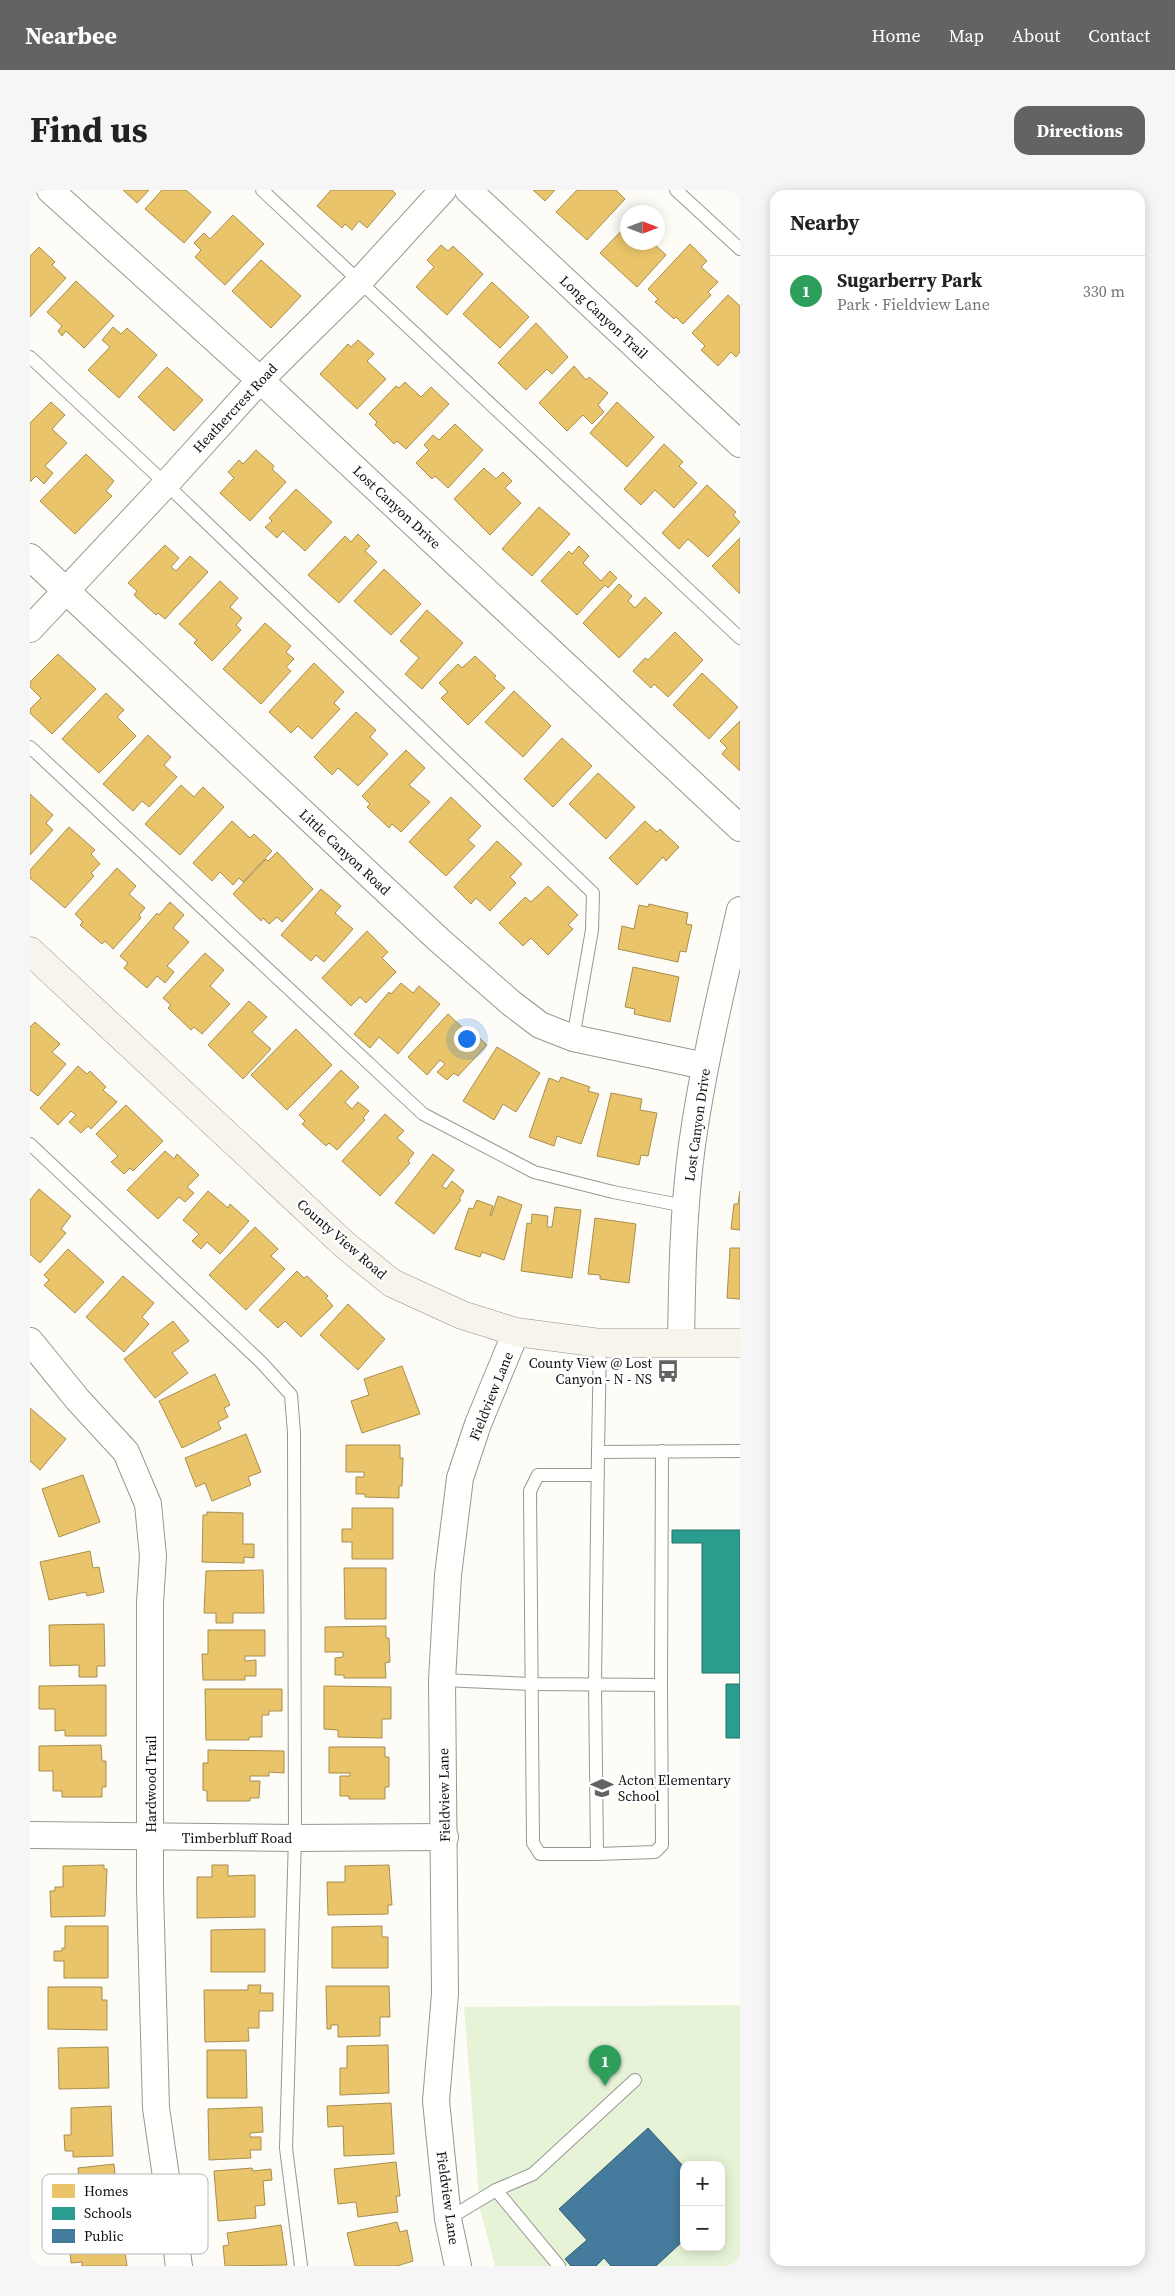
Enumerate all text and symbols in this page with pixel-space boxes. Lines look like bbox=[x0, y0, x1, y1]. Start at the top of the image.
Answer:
text: Nearbee bbox=[25, 19, 117, 52]
text: Home bbox=[872, 23, 921, 48]
text: Map bbox=[949, 23, 984, 48]
text: About bbox=[1012, 23, 1060, 48]
text: Contact bbox=[1088, 23, 1150, 48]
text: Find us bbox=[30, 106, 148, 154]
button: Directions bbox=[1014, 106, 1145, 155]
north arrow bbox=[620, 205, 665, 250]
text: Nearby bbox=[790, 208, 860, 237]
text: Sugarberry Park bbox=[837, 267, 982, 293]
street label: Long Canyon Trail bbox=[555, 271, 653, 363]
text: 1 bbox=[802, 280, 810, 302]
text: 330 m bbox=[1083, 280, 1125, 302]
text: Park · Fieldview Lane bbox=[837, 293, 990, 315]
street label: Heathercrest Road bbox=[188, 359, 282, 457]
street label: Lost Canyon Drive bbox=[349, 461, 445, 553]
street label: Little Canyon Road bbox=[295, 804, 395, 900]
your location bbox=[454, 1026, 480, 1052]
street label: Lost Canyon Drive bbox=[679, 1067, 715, 1183]
street label: County View Road bbox=[293, 1194, 391, 1284]
street label: Fieldview Lane bbox=[464, 1349, 518, 1443]
place label: County View @ Lost Canyon - N - NS bbox=[529, 1353, 652, 1389]
bus stop icon: County View @ Lost Canyon - N - NS bbox=[655, 1358, 681, 1384]
street label: Hardwood Trail bbox=[141, 1735, 161, 1833]
street label: Fieldview Lane bbox=[433, 1748, 455, 1842]
place label: Acton Elementary School bbox=[618, 1770, 731, 1806]
school or university icon: Acton Elementary School bbox=[589, 1775, 615, 1801]
street label: Timberbluff Road bbox=[182, 1828, 292, 1848]
pin: 1 bbox=[589, 2045, 621, 2086]
street label: Fieldview Lane bbox=[432, 2150, 464, 2246]
map controls bbox=[680, 2161, 725, 2251]
button: + bbox=[680, 2161, 725, 2206]
legend bbox=[42, 2174, 208, 2254]
text: Homes bbox=[84, 2181, 128, 2201]
text: Schools bbox=[84, 2203, 132, 2223]
button: − bbox=[680, 2206, 725, 2251]
text: Public bbox=[84, 2226, 124, 2246]

